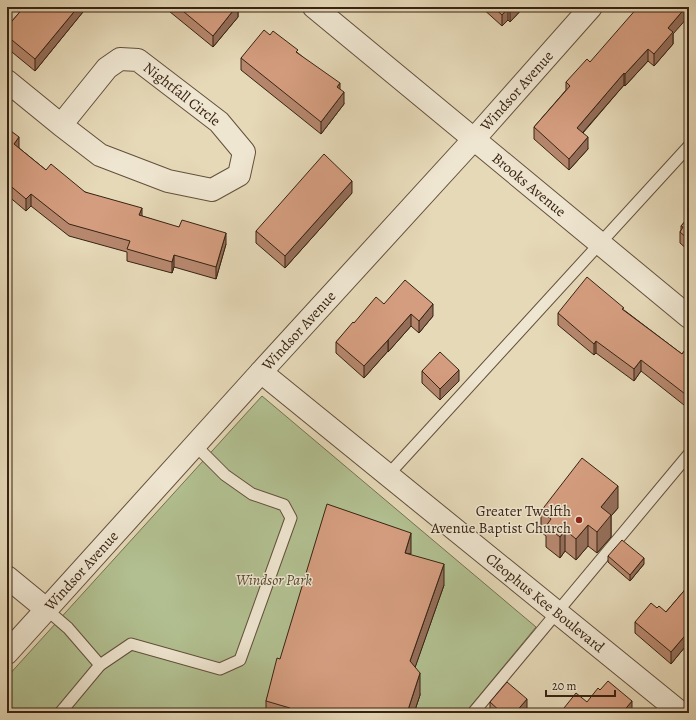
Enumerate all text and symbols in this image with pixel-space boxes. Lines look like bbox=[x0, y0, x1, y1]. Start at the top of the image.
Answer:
street label: Windsor Avenue bbox=[475, 46, 558, 136]
street label: Nightfall Circle bbox=[139, 57, 225, 131]
street label: Brooks Avenue bbox=[488, 148, 571, 222]
street label: Windsor Avenue bbox=[257, 286, 341, 375]
place label: Greater Twelfth Avenue Baptist Church bbox=[430, 501, 571, 538]
marker: Greater Twelfth Avenue Baptist Church bbox=[574, 515, 584, 525]
street label: Windsor Avenue bbox=[40, 526, 123, 616]
street label: Cleophus Kee Boulevard bbox=[481, 548, 610, 658]
park label: Windsor Park bbox=[236, 570, 312, 590]
scale bar bbox=[546, 672, 615, 698]
text: 20 m bbox=[552, 678, 576, 694]

